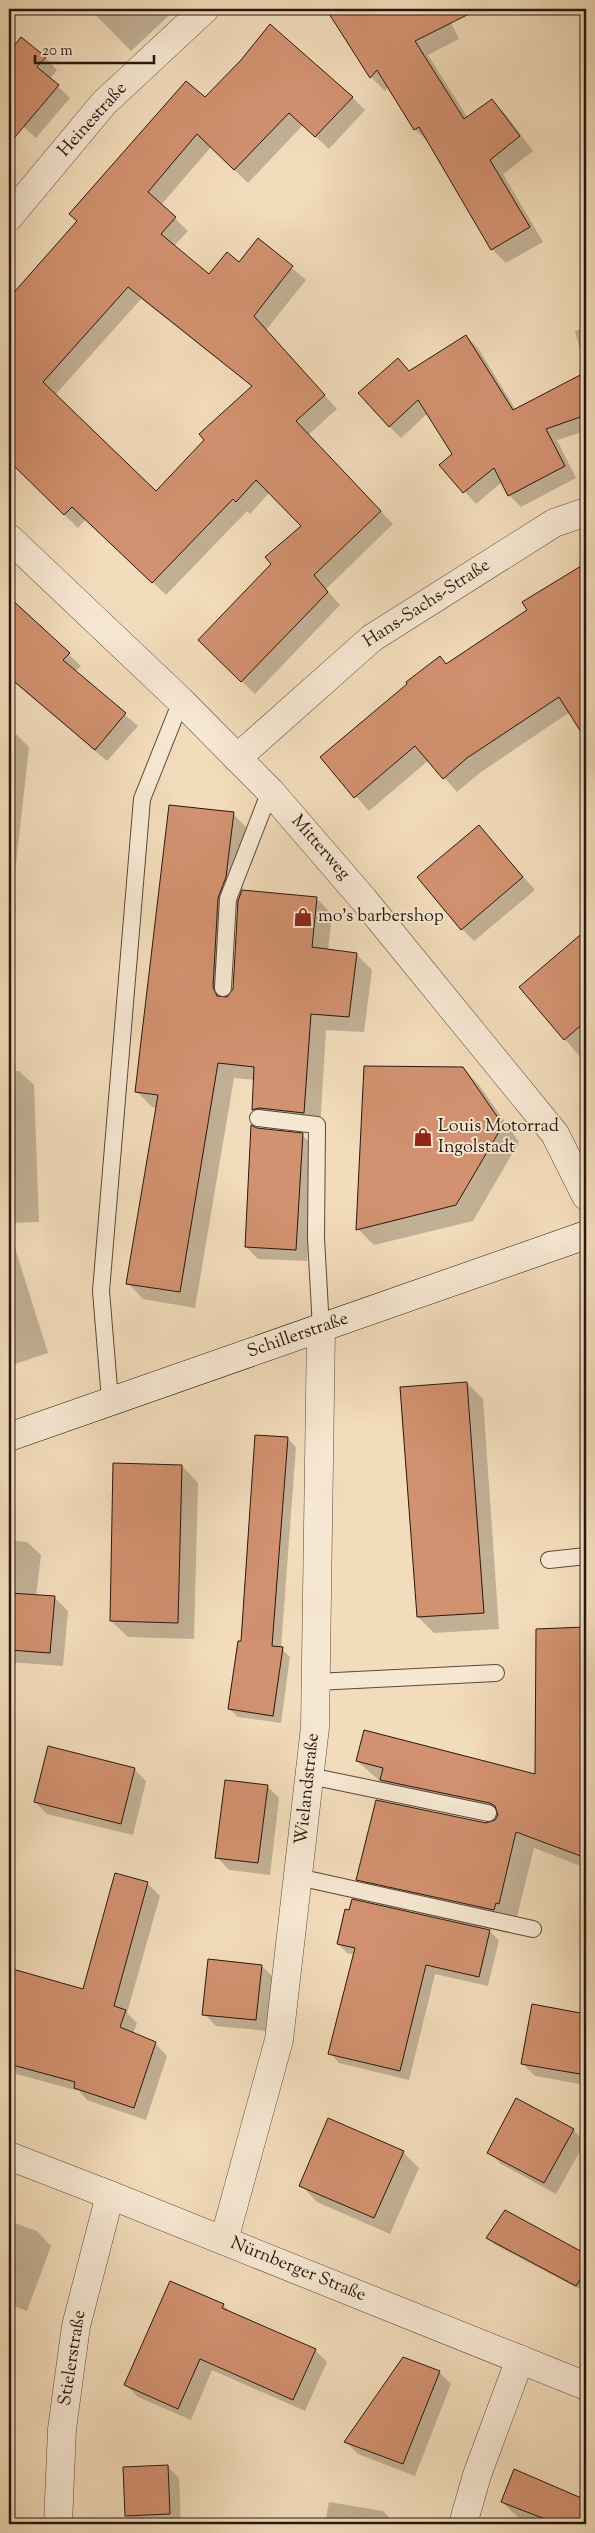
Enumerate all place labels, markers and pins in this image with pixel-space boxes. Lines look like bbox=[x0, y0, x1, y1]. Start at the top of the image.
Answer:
place label: mo's barbershop bbox=[318, 904, 444, 930]
shop icon: mo's barbershop bbox=[292, 906, 314, 928]
place label: Louis Motorrad Ingolstadt bbox=[438, 1114, 559, 1161]
shop icon: Louis Motorrad Ingolstadt bbox=[412, 1126, 434, 1148]

